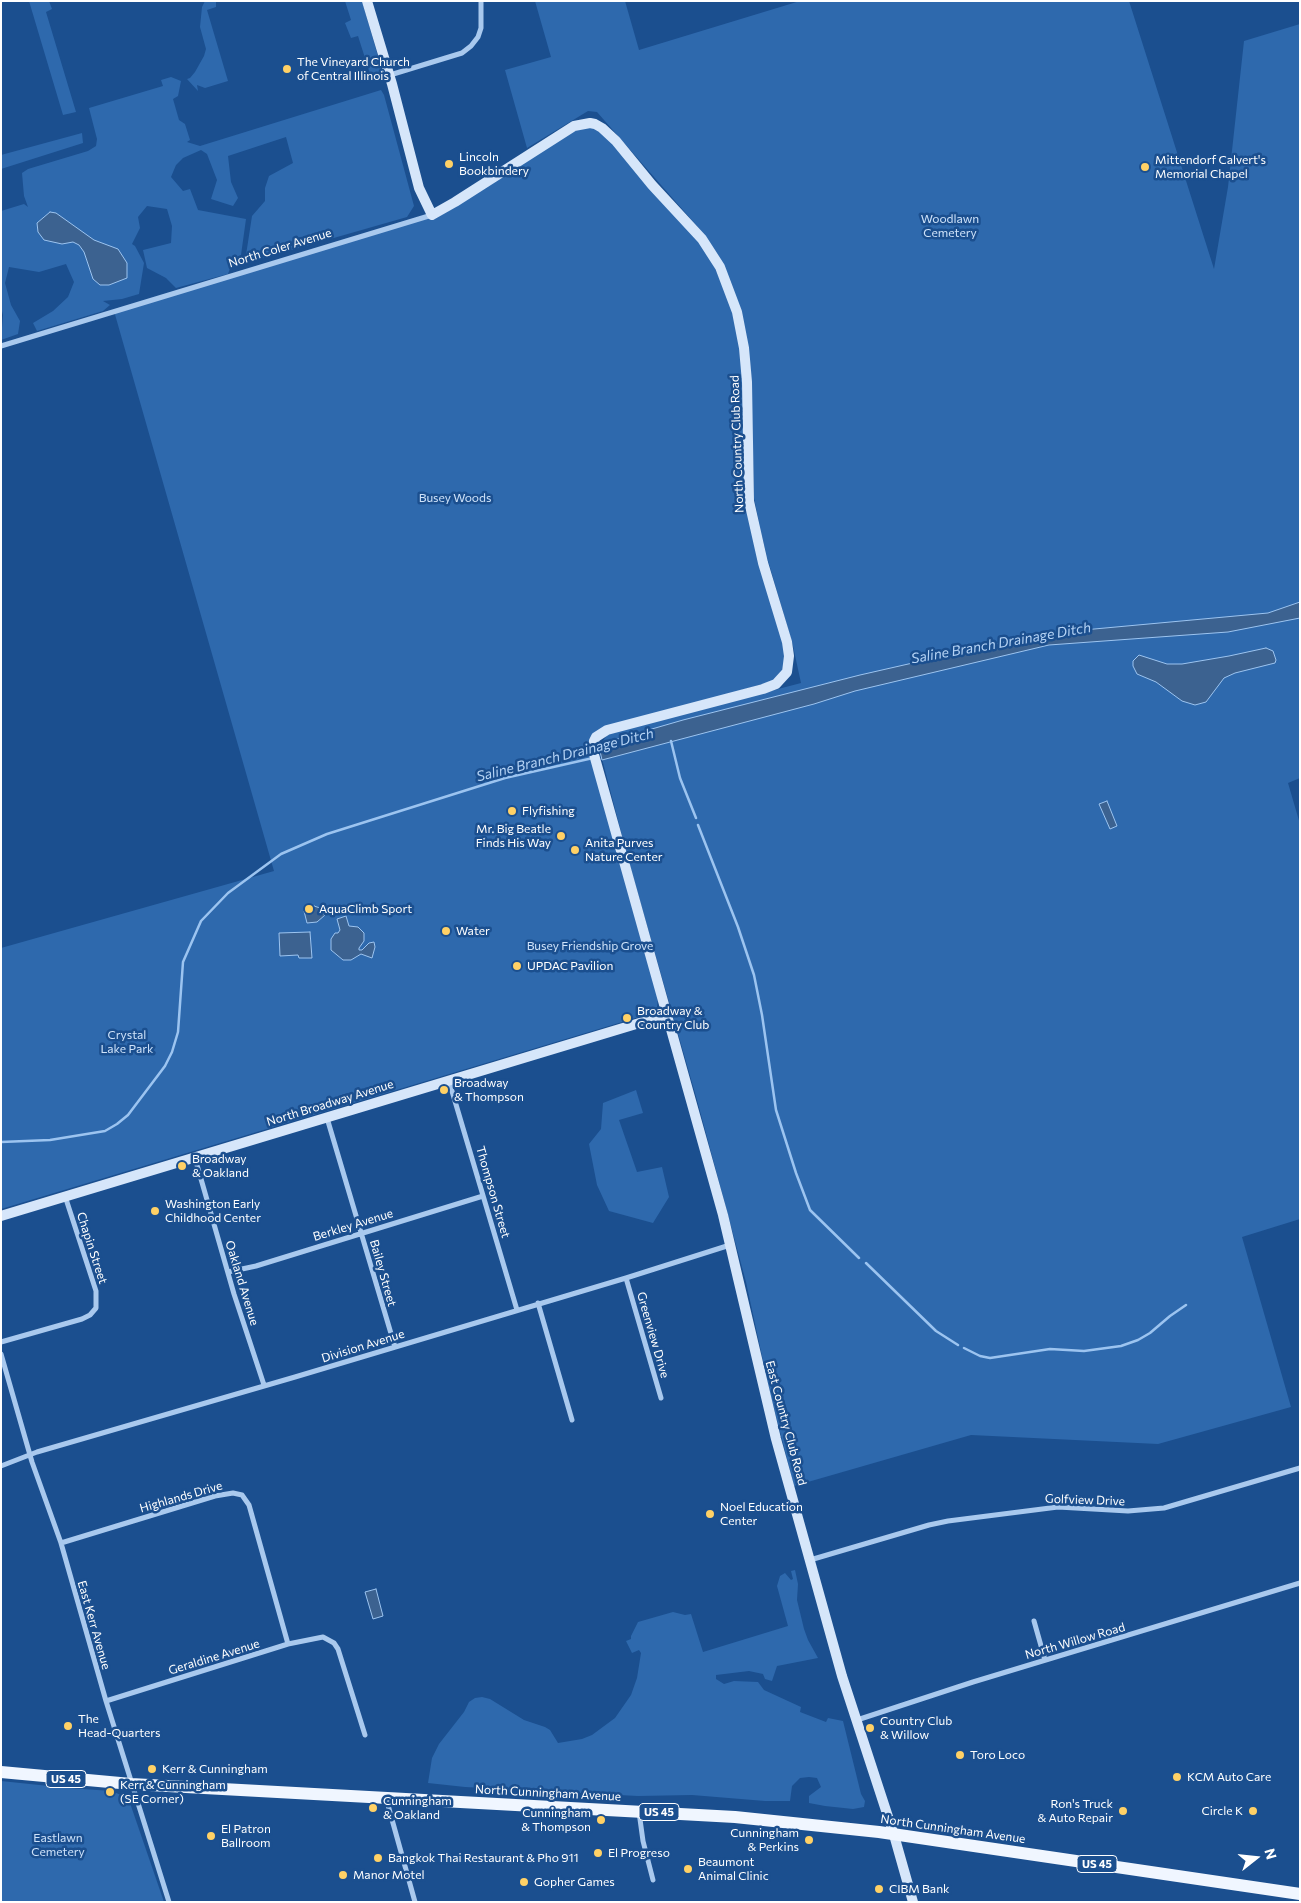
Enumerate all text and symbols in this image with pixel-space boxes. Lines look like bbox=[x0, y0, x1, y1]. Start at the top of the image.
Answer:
place label: The Vineyard Church of Central Illinois bbox=[297, 55, 410, 83]
marker: The Vineyard Church of Central Illinois bbox=[281, 63, 293, 75]
place label: Lincoln Bookbindery bbox=[459, 150, 529, 178]
place label: Mittendorf Calvert's Memorial Chapel bbox=[1155, 153, 1266, 181]
marker: Lincoln Bookbindery bbox=[443, 158, 455, 170]
marker: Mittendorf Calvert's Memorial Chapel bbox=[1139, 161, 1151, 173]
park label: Woodlawn Cemetery bbox=[921, 212, 979, 240]
street label: North Coler Avenue bbox=[227, 225, 333, 271]
street label: North Country Club Road bbox=[727, 375, 747, 513]
park label: Busey Woods bbox=[419, 491, 491, 505]
water label: Saline Branch Drainage Ditch bbox=[910, 619, 1092, 667]
water label: Saline Branch Drainage Ditch bbox=[475, 725, 655, 785]
place label: Flyfishing bbox=[522, 804, 575, 818]
marker: Flyfishing bbox=[506, 805, 518, 817]
place label: Mr. Big Beatle Finds His Way bbox=[476, 822, 551, 850]
marker: Mr. Big Beatle Finds His Way bbox=[555, 830, 567, 842]
place label: Anita Purves Nature Center bbox=[585, 836, 663, 864]
marker: Anita Purves Nature Center bbox=[569, 844, 581, 856]
place label: AquaClimb Sport bbox=[319, 902, 412, 916]
marker: AquaClimb Sport bbox=[303, 903, 315, 915]
place label: Water bbox=[456, 924, 490, 938]
marker: Water bbox=[440, 925, 452, 937]
park label: Busey Friendship Grove bbox=[527, 939, 653, 953]
place label: UPDAC Pavilion bbox=[527, 959, 613, 973]
marker: UPDAC Pavilion bbox=[511, 960, 523, 972]
place label: Broadway & Country Club bbox=[637, 1004, 709, 1032]
marker: Broadway & Country Club bbox=[621, 1012, 633, 1024]
park label: Crystal Lake Park bbox=[100, 1028, 154, 1056]
place label: Broadway & Thompson bbox=[454, 1076, 524, 1104]
street label: North Broadway Avenue bbox=[265, 1077, 395, 1129]
marker: Broadway & Thompson bbox=[438, 1084, 450, 1096]
street label: Thompson Street bbox=[473, 1144, 513, 1240]
place label: Broadway & Oakland bbox=[192, 1152, 249, 1180]
marker: Broadway & Oakland bbox=[176, 1160, 188, 1172]
place label: Washington Early Childhood Center bbox=[165, 1197, 261, 1225]
marker: Washington Early Childhood Center bbox=[149, 1205, 161, 1217]
street label: Berkley Avenue bbox=[311, 1206, 395, 1244]
street label: Chapin Street bbox=[74, 1210, 110, 1286]
street label: Bailey Street bbox=[367, 1238, 399, 1308]
street label: Oakland Avenue bbox=[222, 1239, 262, 1327]
street label: Greenview Drive bbox=[634, 1290, 672, 1380]
street label: Division Avenue bbox=[320, 1327, 406, 1365]
street label: East Country Club Road bbox=[762, 1359, 810, 1487]
street label: Highlands Drive bbox=[138, 1478, 224, 1516]
street label: Golfview Drive bbox=[1045, 1491, 1125, 1509]
place label: Noel Education Center bbox=[720, 1500, 803, 1528]
marker: Noel Education Center bbox=[704, 1508, 716, 1520]
street label: East Kerr Avenue bbox=[74, 1579, 114, 1671]
street label: North Willow Road bbox=[1023, 1620, 1127, 1662]
street label: Geraldine Avenue bbox=[167, 1636, 261, 1678]
place label: The Head-Quarters bbox=[78, 1712, 160, 1740]
place label: Country Club & Willow bbox=[880, 1714, 952, 1742]
marker: The Head-Quarters bbox=[62, 1720, 74, 1732]
marker: Country Club & Willow bbox=[864, 1722, 876, 1734]
place label: Toro Loco bbox=[970, 1748, 1025, 1762]
marker: Toro Loco bbox=[954, 1749, 966, 1761]
place label: Kerr & Cunningham bbox=[162, 1762, 268, 1776]
marker: Kerr & Cunningham bbox=[146, 1763, 158, 1775]
road number: US 45 bbox=[46, 1770, 86, 1788]
place label: KCM Auto Care bbox=[1187, 1770, 1271, 1784]
marker: KCM Auto Care bbox=[1171, 1771, 1183, 1783]
place label: Kerr & Cunningham (SE Corner) bbox=[120, 1778, 226, 1806]
street label: North Cunningham Avenue bbox=[475, 1782, 621, 1804]
marker: Kerr & Cunningham (SE Corner) bbox=[104, 1786, 116, 1798]
place label: Cunningham & Oakland bbox=[383, 1794, 452, 1822]
place label: Ron's Truck & Auto Repair bbox=[1038, 1797, 1113, 1825]
marker: Cunningham & Oakland bbox=[367, 1802, 379, 1814]
road number: US 45 bbox=[639, 1804, 679, 1820]
place label: Circle K bbox=[1201, 1804, 1243, 1818]
marker: Ron's Truck & Auto Repair bbox=[1117, 1805, 1129, 1817]
marker: Circle K bbox=[1247, 1805, 1259, 1817]
place label: Cunningham & Thompson bbox=[521, 1806, 591, 1834]
street label: North Cunningham Avenue bbox=[880, 1812, 1026, 1846]
marker: Cunningham & Thompson bbox=[595, 1814, 607, 1826]
place label: El Patron Ballroom bbox=[221, 1822, 271, 1850]
place label: Cunningham & Perkins bbox=[730, 1826, 799, 1854]
marker: El Patron Ballroom bbox=[205, 1830, 217, 1842]
park label: Eastlawn Cemetery bbox=[31, 1831, 85, 1859]
north arrow bbox=[1231, 1833, 1281, 1883]
marker: Cunningham & Perkins bbox=[803, 1834, 815, 1846]
place label: El Progreso bbox=[608, 1846, 670, 1860]
text: N bbox=[1261, 1846, 1281, 1861]
marker: El Progreso bbox=[592, 1847, 604, 1859]
place label: Bangkok Thai Restaurant & Pho 911 bbox=[388, 1851, 579, 1865]
marker: Bangkok Thai Restaurant & Pho 911 bbox=[372, 1852, 384, 1864]
place label: Beaumont Animal Clinic bbox=[698, 1855, 769, 1883]
road number: US 45 bbox=[1077, 1856, 1117, 1872]
marker: Beaumont Animal Clinic bbox=[682, 1863, 694, 1875]
place label: Manor Motel bbox=[353, 1868, 425, 1882]
marker: Manor Motel bbox=[337, 1869, 349, 1881]
place label: Gopher Games bbox=[534, 1875, 615, 1889]
marker: Gopher Games bbox=[518, 1876, 530, 1888]
place label: CIBM Bank bbox=[889, 1882, 950, 1896]
marker: CIBM Bank bbox=[873, 1883, 885, 1895]

